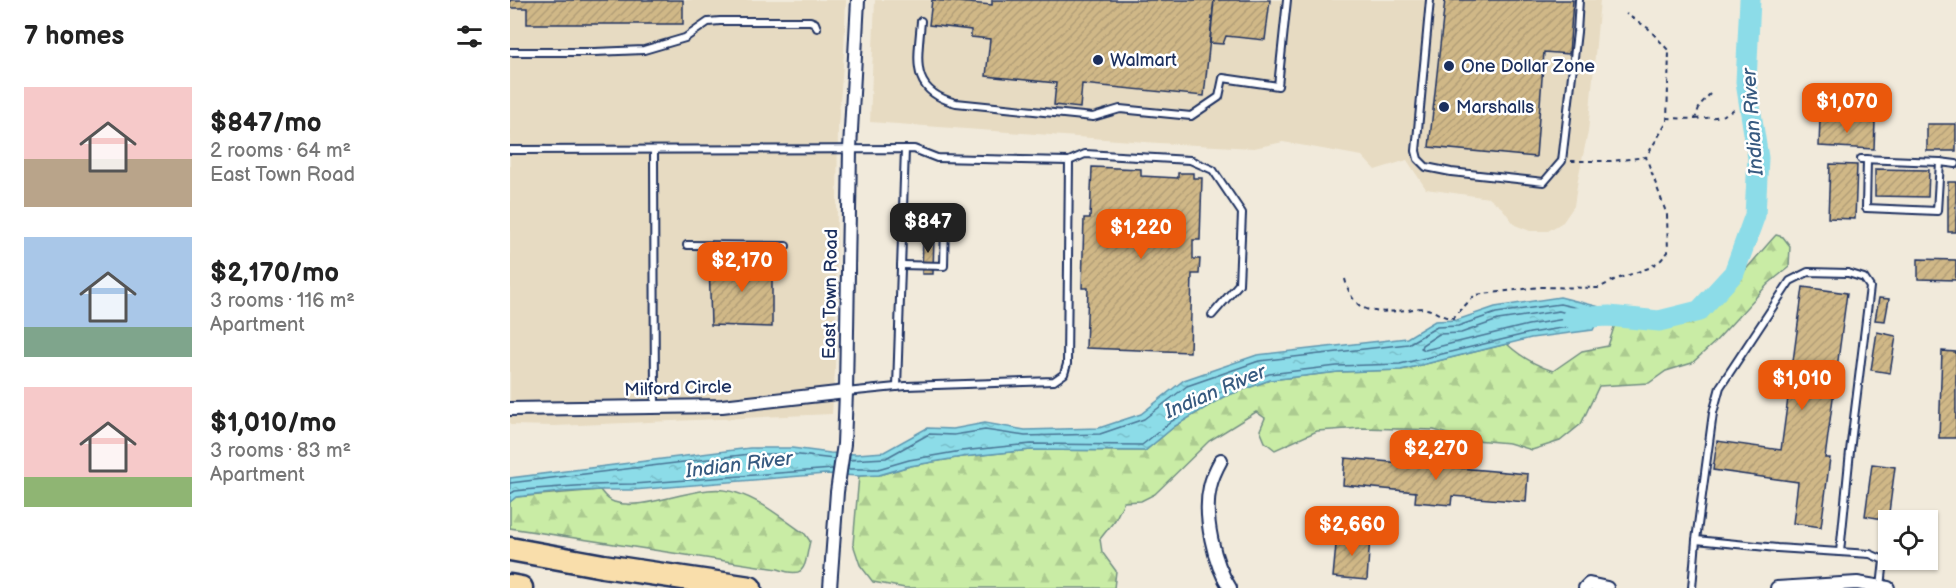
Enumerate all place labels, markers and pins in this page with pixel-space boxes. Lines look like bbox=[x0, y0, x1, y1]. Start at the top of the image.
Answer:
place label: Walmart bbox=[1110, 50, 1177, 71]
marker: Walmart bbox=[1091, 53, 1105, 67]
place label: One Dollar Zone bbox=[1461, 56, 1595, 77]
marker: One Dollar Zone bbox=[1442, 59, 1456, 73]
pin: $1,070 bbox=[1798, 83, 1896, 134]
place label: Marshalls bbox=[1456, 97, 1534, 118]
marker: Marshalls bbox=[1437, 100, 1451, 114]
pin: $847 bbox=[892, 203, 964, 254]
pin: $1,220 bbox=[1092, 209, 1190, 260]
pin: $2,170 bbox=[693, 242, 791, 293]
pin: $1,010 bbox=[1753, 360, 1851, 411]
pin: $2,270 bbox=[1387, 430, 1485, 481]
pin: $2,660 bbox=[1303, 506, 1401, 557]

